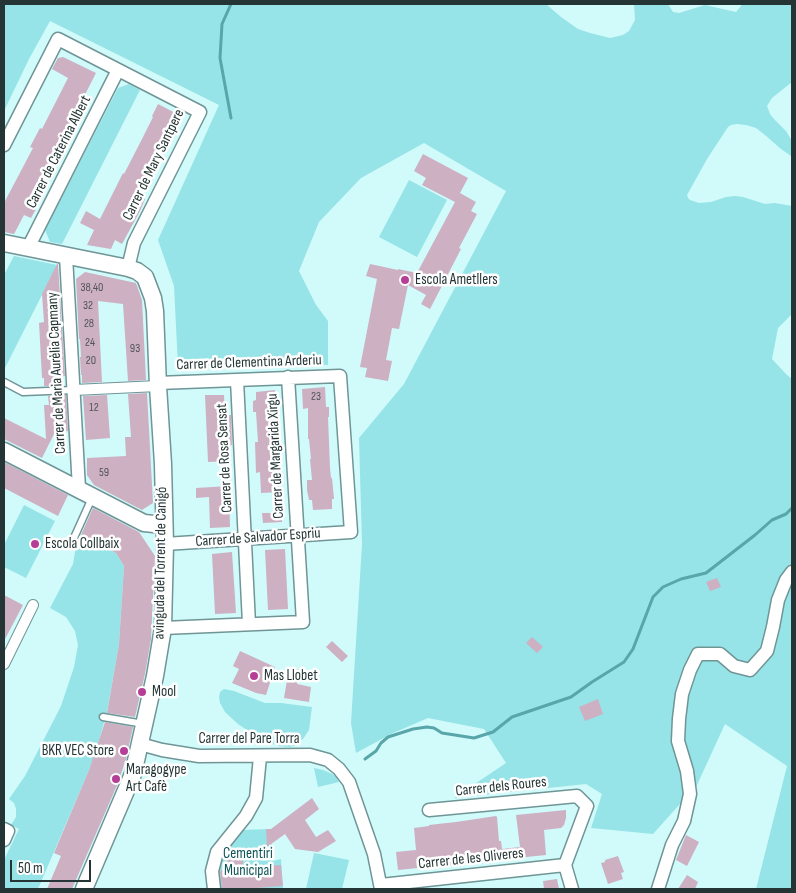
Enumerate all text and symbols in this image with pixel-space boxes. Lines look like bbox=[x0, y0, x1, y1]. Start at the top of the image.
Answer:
street label: Carrer de Caterina Albert bbox=[23, 93, 95, 211]
street label: Carrer de Mary Santpere bbox=[119, 106, 189, 224]
place label: Escola Ametllers bbox=[415, 271, 498, 289]
marker: Escola Ametllers bbox=[399, 274, 411, 286]
house number: 38,40 bbox=[81, 281, 103, 295]
street label: Carrer de Maria Aurèlia Capmany bbox=[44, 292, 70, 454]
house number: 32 bbox=[83, 299, 93, 313]
house number: 28 bbox=[84, 317, 94, 331]
house number: 24 bbox=[85, 336, 95, 350]
house number: 93 bbox=[130, 342, 140, 356]
street label: Carrer de Clementina Arderiu bbox=[176, 351, 322, 375]
house number: 20 bbox=[86, 354, 96, 368]
house number: 23 bbox=[311, 390, 321, 404]
street label: Carrer de Margarida Xirgu bbox=[264, 393, 288, 519]
house number: 12 bbox=[89, 401, 99, 415]
street label: Carrer de Rosa Sensat bbox=[213, 403, 237, 513]
house number: 59 bbox=[99, 466, 109, 480]
street label: avinguda del Torrent de Canigó bbox=[151, 486, 171, 640]
street label: Carrer de Salvador Espriu bbox=[195, 525, 321, 551]
place label: Escola Collbaix bbox=[45, 535, 119, 553]
marker: Escola Collbaix bbox=[29, 538, 41, 550]
place label: Mas Llobet bbox=[264, 667, 318, 685]
marker: Mas Llobet bbox=[248, 670, 260, 682]
place label: Mool bbox=[152, 683, 176, 701]
marker: Mool bbox=[136, 686, 148, 698]
street label: Carrer del Pare Torra bbox=[198, 730, 300, 748]
place label: BKR VEC Store bbox=[42, 742, 114, 760]
marker: BKR VEC Store bbox=[118, 745, 130, 757]
place label: Maragogype Art Cafè bbox=[126, 761, 186, 796]
marker: Maragogype Art Cafè bbox=[110, 773, 122, 785]
street label: Carrer dels Roures bbox=[455, 773, 547, 801]
park label: Cementiri Municipal bbox=[223, 845, 273, 880]
street label: Carrer de les Oliveres bbox=[418, 845, 524, 873]
scale bar bbox=[12, 850, 94, 882]
text: 50 m bbox=[18, 859, 43, 878]

